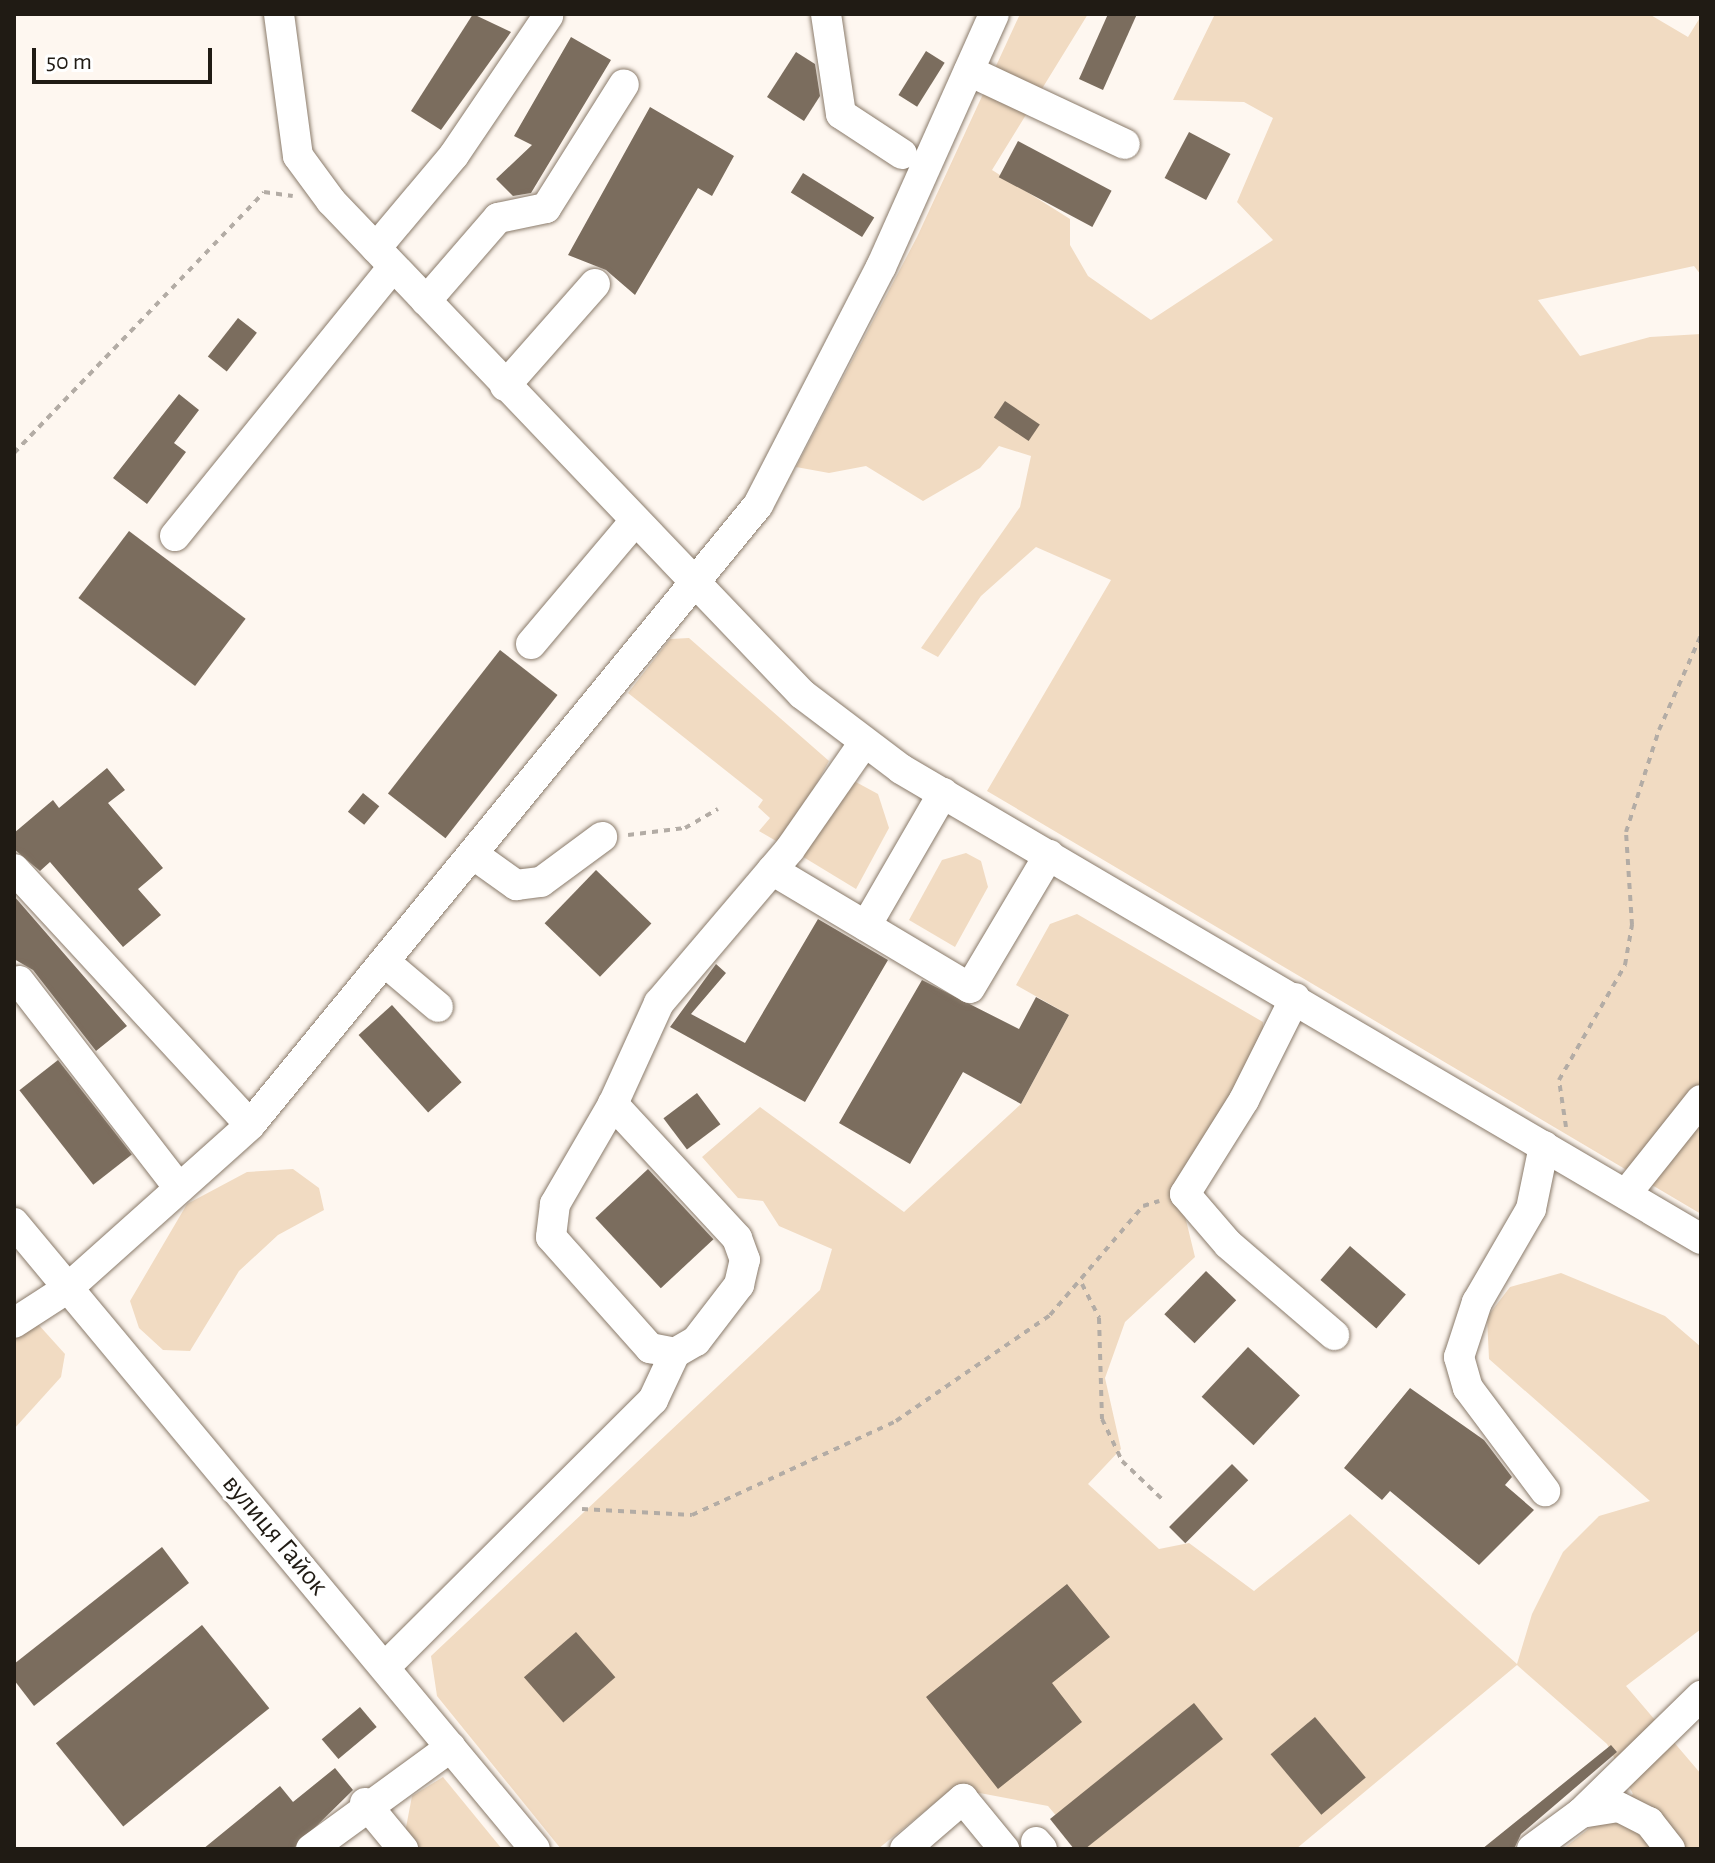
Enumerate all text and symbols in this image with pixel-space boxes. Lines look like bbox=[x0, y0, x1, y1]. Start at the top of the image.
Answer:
scale bar bbox=[36, 32, 216, 82]
text: 50 m bbox=[46, 50, 92, 74]
street label: вулиця Гайок bbox=[215, 1468, 335, 1602]

